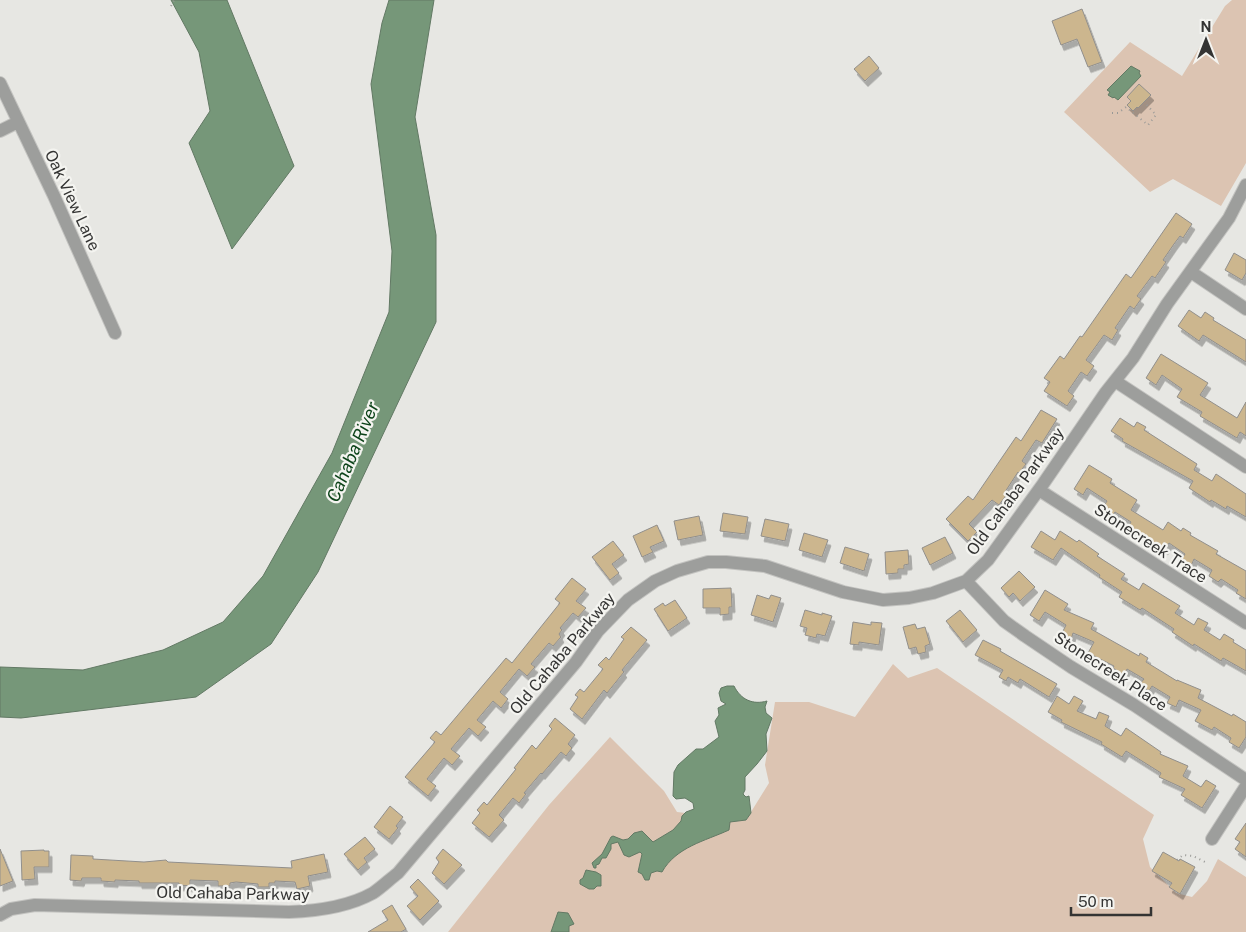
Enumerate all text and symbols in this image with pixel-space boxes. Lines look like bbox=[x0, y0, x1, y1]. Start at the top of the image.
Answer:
north arrow bbox=[1181, 15, 1231, 65]
text: N bbox=[1201, 19, 1211, 35]
street label: Oak View Lane bbox=[41, 147, 104, 254]
water label: Cahaba River bbox=[322, 398, 383, 505]
street label: Old Cahaba Parkway bbox=[963, 423, 1068, 559]
street label: Stonecreek Trace bbox=[1091, 500, 1211, 587]
street label: Old Cahaba Parkway bbox=[506, 588, 619, 718]
street label: Stonecreek Place bbox=[1051, 628, 1171, 715]
street label: Old Cahaba Parkway bbox=[156, 883, 310, 904]
scale bar bbox=[1071, 884, 1151, 916]
text: 50 m bbox=[1078, 893, 1113, 910]

